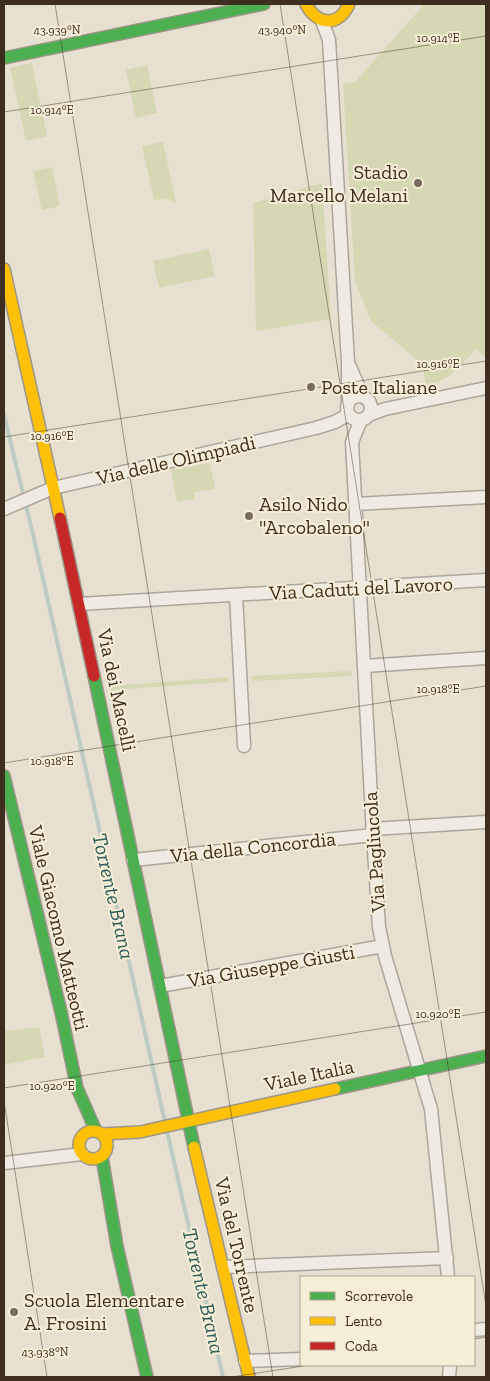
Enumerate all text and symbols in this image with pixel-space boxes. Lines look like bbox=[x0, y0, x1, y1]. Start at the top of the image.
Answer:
text: 43.939°N bbox=[33, 23, 81, 37]
text: 43.940°N bbox=[258, 23, 306, 37]
text: 10.914°E bbox=[417, 31, 459, 45]
text: 10.914°E bbox=[31, 103, 73, 117]
place label: Stadio Marcello Melani bbox=[270, 160, 408, 207]
marker: Stadio Marcello Melani bbox=[412, 177, 424, 189]
text: 10.916°E bbox=[416, 357, 460, 371]
place label: Poste Italiane bbox=[321, 375, 437, 399]
marker: Poste Italiane bbox=[305, 381, 317, 393]
text: 10.916°E bbox=[30, 429, 74, 443]
street label: Via delle Olimpiadi bbox=[93, 430, 258, 490]
place label: Asilo Nido "Arcobaleno" bbox=[259, 492, 370, 539]
marker: Asilo Nido "Arcobaleno" bbox=[243, 510, 255, 522]
street label: Via Caduti del Lavoro bbox=[268, 571, 453, 605]
street label: Via dei Macelli bbox=[92, 625, 142, 754]
text: 10.918°E bbox=[416, 682, 460, 696]
text: 10.918°E bbox=[30, 754, 74, 768]
street label: Via Pagliucola bbox=[358, 790, 390, 914]
street label: Viale Giacomo Matteotti bbox=[23, 822, 94, 1033]
street label: Via della Concordia bbox=[168, 826, 337, 868]
water label: Torrente Brana bbox=[87, 831, 141, 961]
street label: Via Giuseppe Giusti bbox=[184, 939, 357, 993]
text: 10.920°E bbox=[415, 1007, 461, 1021]
street label: Viale Italia bbox=[261, 1054, 356, 1096]
text: 10.920°E bbox=[29, 1079, 75, 1093]
street label: Via del Torrente bbox=[210, 1174, 264, 1315]
water label: Torrente Brana bbox=[177, 1226, 231, 1356]
legend bbox=[300, 1276, 475, 1366]
text: Scorrevole bbox=[345, 1287, 413, 1305]
place label: Scuola Elementare A. Frosini bbox=[24, 1288, 184, 1335]
marker: Scuola Elementare A. Frosini bbox=[8, 1306, 20, 1318]
text: Lento bbox=[345, 1312, 382, 1330]
text: Coda bbox=[345, 1337, 378, 1355]
text: 43.938°N bbox=[21, 1345, 69, 1359]

